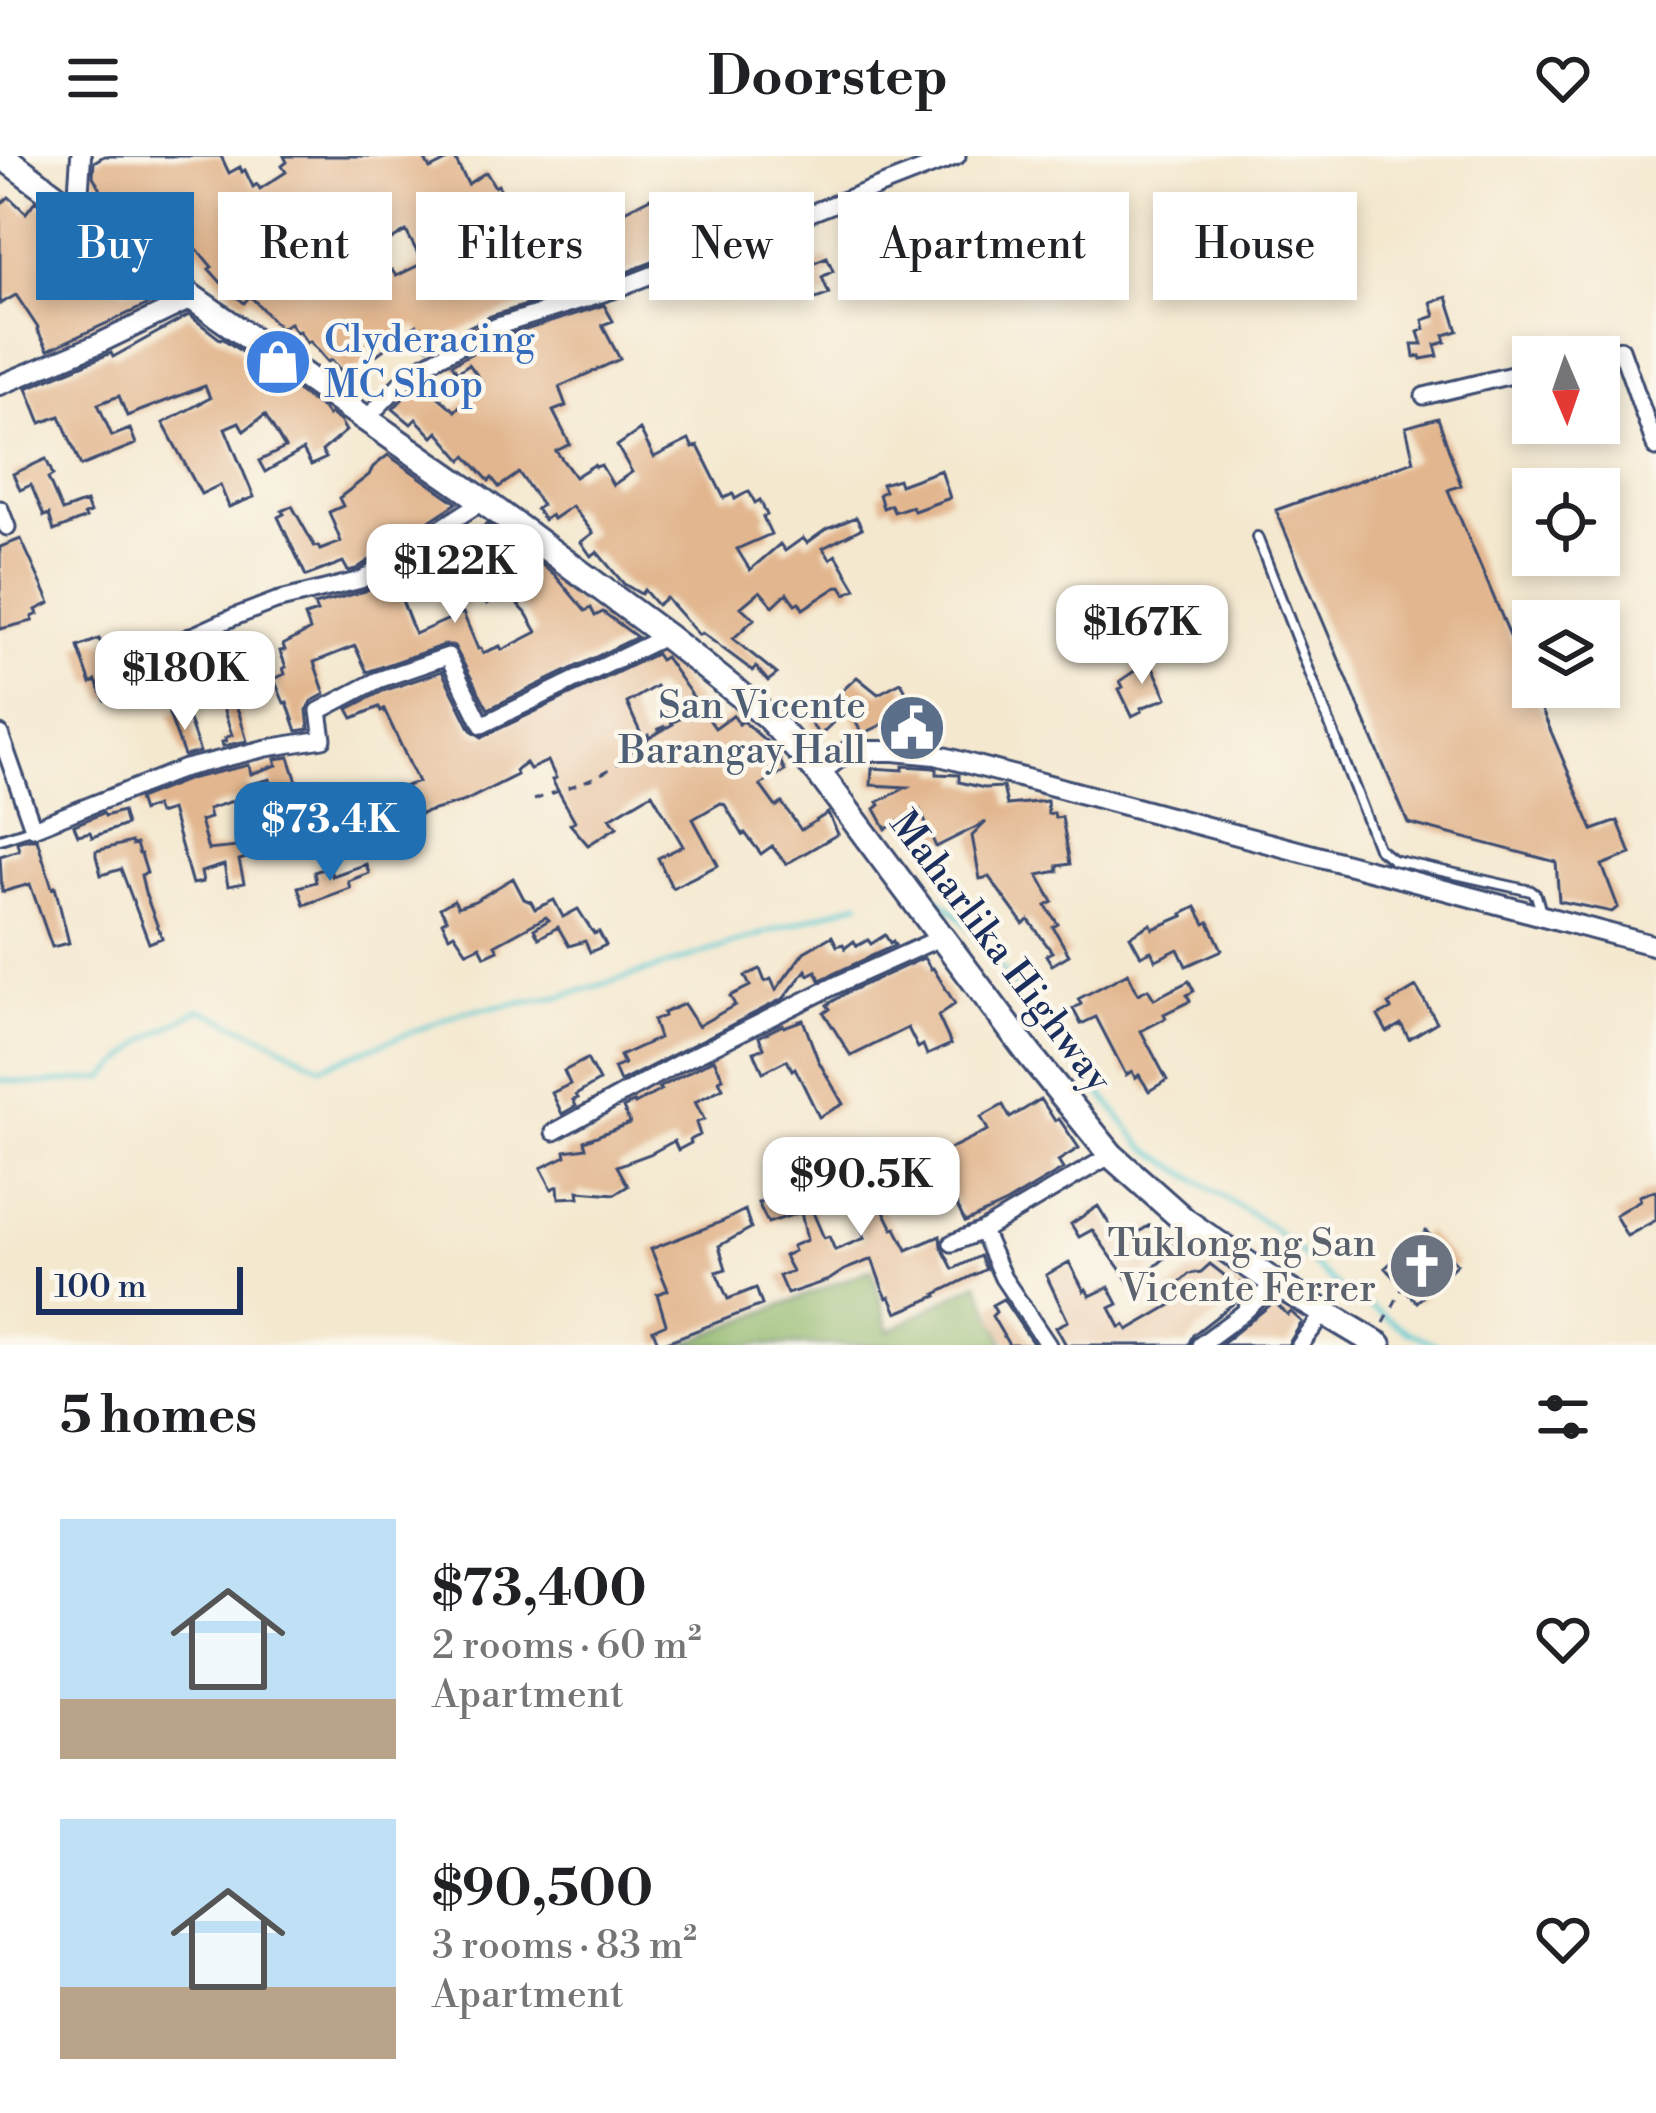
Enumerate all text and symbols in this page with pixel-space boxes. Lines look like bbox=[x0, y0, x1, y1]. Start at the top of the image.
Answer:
text: Doorstep bbox=[708, 44, 948, 112]
icon: menu bbox=[60, 45, 126, 111]
icon: heart bbox=[1530, 45, 1596, 111]
chip: Buy bbox=[36, 192, 194, 300]
chip: Rent bbox=[218, 192, 392, 300]
chip: Filters bbox=[416, 192, 625, 300]
chip: New bbox=[649, 192, 814, 300]
chip: Apartment bbox=[838, 192, 1129, 300]
chip: House bbox=[1153, 192, 1357, 300]
place label: Clyderacing MC Shop bbox=[324, 316, 535, 410]
shop icon: Clyderacing MC Shop bbox=[243, 327, 313, 397]
north arrow bbox=[1512, 336, 1620, 444]
map controls bbox=[1512, 336, 1620, 708]
button: locate bbox=[1512, 468, 1620, 576]
pin: $122K bbox=[371, 524, 539, 626]
text: $122K bbox=[393, 538, 517, 587]
pin: $167K bbox=[1058, 585, 1226, 687]
text: $167K bbox=[1083, 599, 1201, 648]
button: layers bbox=[1512, 600, 1620, 708]
pin: $180K bbox=[101, 631, 269, 733]
text: $180K bbox=[122, 645, 248, 694]
place label: San Vicente Barangay Hall bbox=[618, 682, 866, 776]
public building icon: San Vicente Barangay Hall bbox=[877, 693, 947, 763]
pin: $73.4K bbox=[232, 782, 428, 884]
text: $73.4K bbox=[261, 796, 399, 845]
street label: Maharlika Highway bbox=[878, 801, 1123, 1103]
pin: $90.5K bbox=[763, 1137, 959, 1239]
text: $90.5K bbox=[790, 1151, 932, 1200]
place label: Tuklong ng San Vicente Ferrer bbox=[1107, 1220, 1376, 1314]
church icon: Tuklong ng San Vicente Ferrer bbox=[1387, 1231, 1457, 1301]
scale bar bbox=[36, 1261, 243, 1314]
text: 100 m bbox=[54, 1267, 147, 1308]
icon: filters bbox=[1530, 1384, 1596, 1450]
text: 5 homes bbox=[60, 1385, 257, 1449]
text: $73,400 bbox=[432, 1558, 647, 1622]
icon: home bbox=[156, 1567, 300, 1711]
icon: heart bbox=[1530, 1606, 1596, 1672]
text: 2 rooms · 60 m² bbox=[432, 1622, 702, 1671]
text: Apartment bbox=[432, 1671, 624, 1720]
text: $90,500 bbox=[432, 1858, 653, 1922]
icon: home bbox=[156, 1867, 300, 2011]
icon: heart bbox=[1530, 1906, 1596, 1972]
text: 3 rooms · 83 m² bbox=[432, 1922, 697, 1971]
text: Apartment bbox=[432, 1971, 624, 2020]

